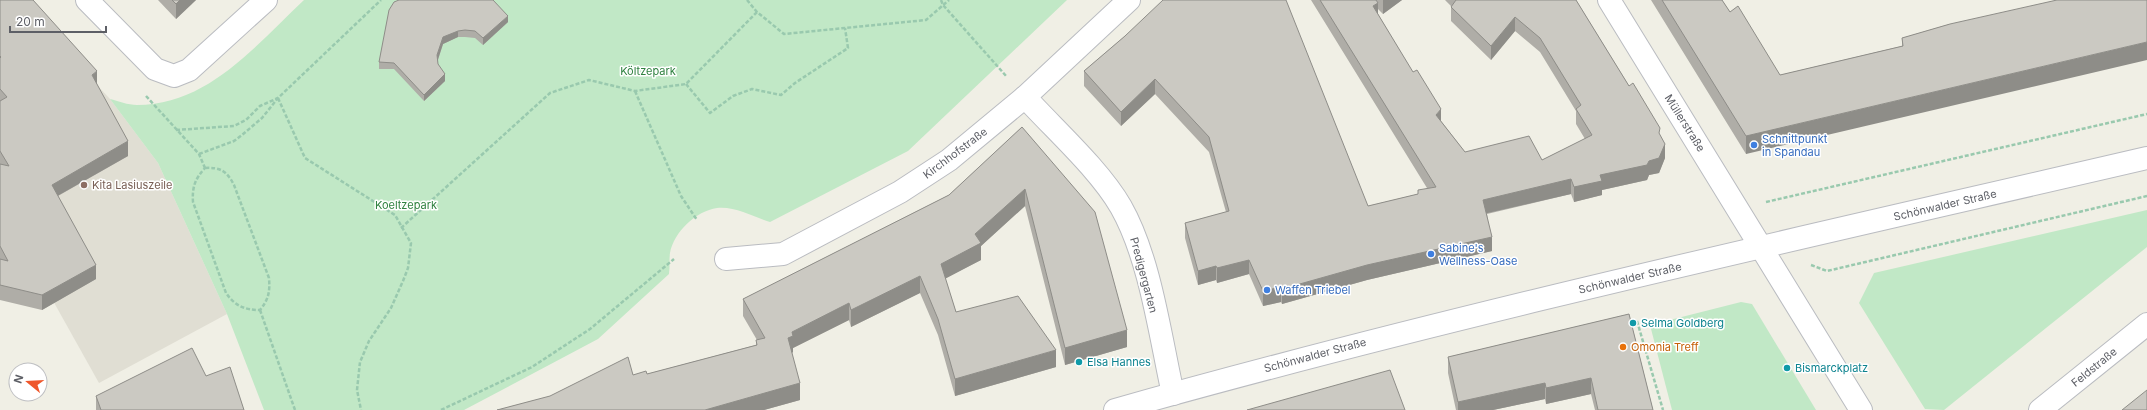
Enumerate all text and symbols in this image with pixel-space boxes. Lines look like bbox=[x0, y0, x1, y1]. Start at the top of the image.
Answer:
scale bar bbox=[10, 8, 106, 34]
text: 20 m bbox=[16, 14, 45, 29]
park label: Költzepark bbox=[620, 64, 676, 78]
street label: Müllerstraße bbox=[1662, 92, 1708, 154]
street label: Kirchhofstraße bbox=[920, 124, 990, 182]
place label: Schnittpunkt in Spandau bbox=[1762, 132, 1828, 159]
marker: Schnittpunkt in Spandau bbox=[1749, 140, 1759, 150]
place label: Kita Lasiuszeile bbox=[92, 178, 172, 192]
marker: Kita Lasiuszeile bbox=[79, 180, 89, 190]
street label: Schönwalder Straße bbox=[1892, 186, 1998, 224]
park label: Koeltzepark bbox=[375, 198, 437, 212]
street label: Predigergarten bbox=[1127, 236, 1161, 314]
place label: Sabine's Wellness-Oase bbox=[1439, 241, 1517, 268]
marker: Sabine's Wellness-Oase bbox=[1426, 249, 1436, 259]
street label: Schönwalder Straße bbox=[1577, 259, 1683, 297]
place label: Waffen Triebel bbox=[1275, 283, 1351, 297]
marker: Waffen Triebel bbox=[1262, 285, 1272, 295]
place label: Selma Goldberg bbox=[1641, 316, 1724, 330]
marker: Selma Goldberg bbox=[1628, 318, 1638, 328]
street label: Schönwalder Straße bbox=[1262, 335, 1368, 375]
place label: Omonia Treff bbox=[1631, 340, 1699, 354]
marker: Omonia Treff bbox=[1618, 342, 1628, 352]
street label: Feldstraße bbox=[2068, 344, 2120, 390]
place label: Elsa Hannes bbox=[1087, 355, 1151, 369]
marker: Elsa Hannes bbox=[1074, 357, 1084, 367]
place label: Bismarckplatz bbox=[1795, 361, 1868, 375]
north arrow bbox=[8, 362, 48, 402]
marker: Bismarckplatz bbox=[1782, 363, 1792, 373]
text: N bbox=[11, 373, 26, 385]

